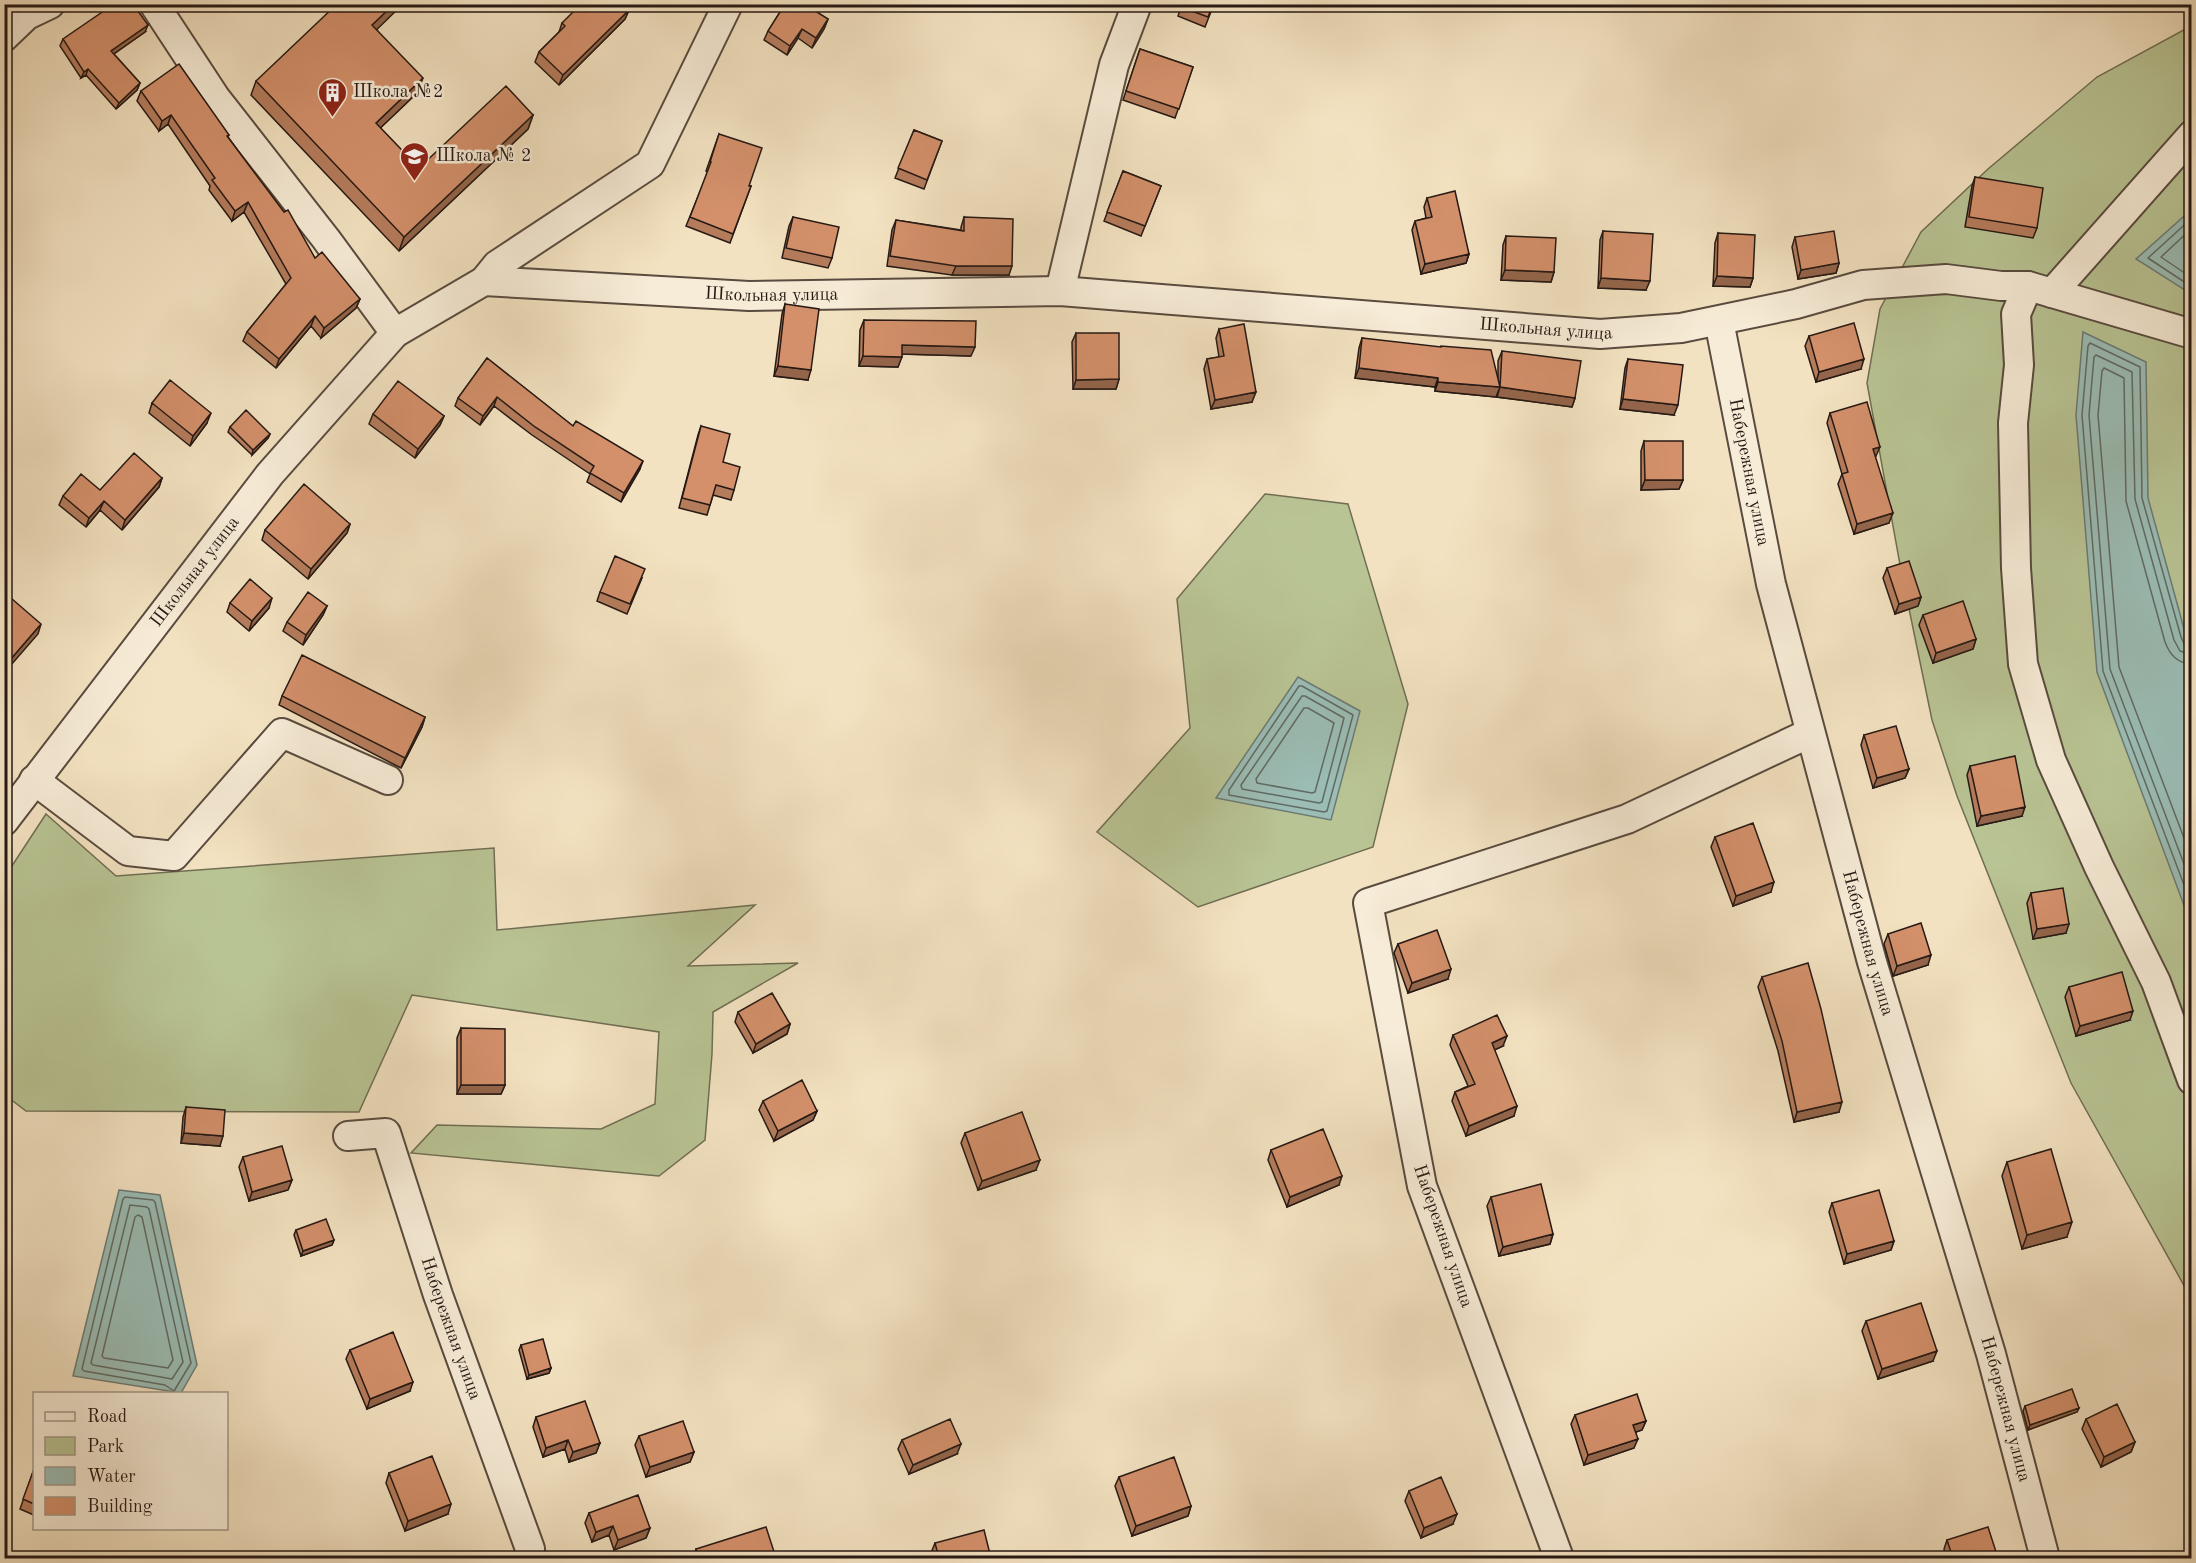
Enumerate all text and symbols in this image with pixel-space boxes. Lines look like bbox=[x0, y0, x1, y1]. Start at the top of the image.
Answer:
building icon: Школа №2 bbox=[316, 76, 348, 118]
place label: Школа №2 bbox=[353, 83, 443, 101]
school or university icon: Школа № 2 bbox=[399, 140, 431, 182]
place label: Школа № 2 bbox=[436, 147, 532, 165]
street label: Школьная улица bbox=[704, 285, 839, 305]
street label: Школьная улица bbox=[1479, 315, 1613, 343]
street label: Набережная улица bbox=[1725, 397, 1772, 548]
street label: Школьная улица bbox=[147, 513, 243, 630]
street label: Набережная улица bbox=[1839, 868, 1897, 1018]
street label: Набережная улица bbox=[1410, 1162, 1476, 1310]
street label: Набережная улица bbox=[417, 1255, 484, 1402]
street label: Набережная улица bbox=[1977, 1334, 2034, 1484]
legend bbox=[33, 1392, 228, 1530]
text: Road bbox=[87, 1408, 127, 1426]
text: Park bbox=[87, 1438, 124, 1456]
text: Water bbox=[87, 1468, 136, 1486]
text: Building bbox=[87, 1498, 153, 1516]

